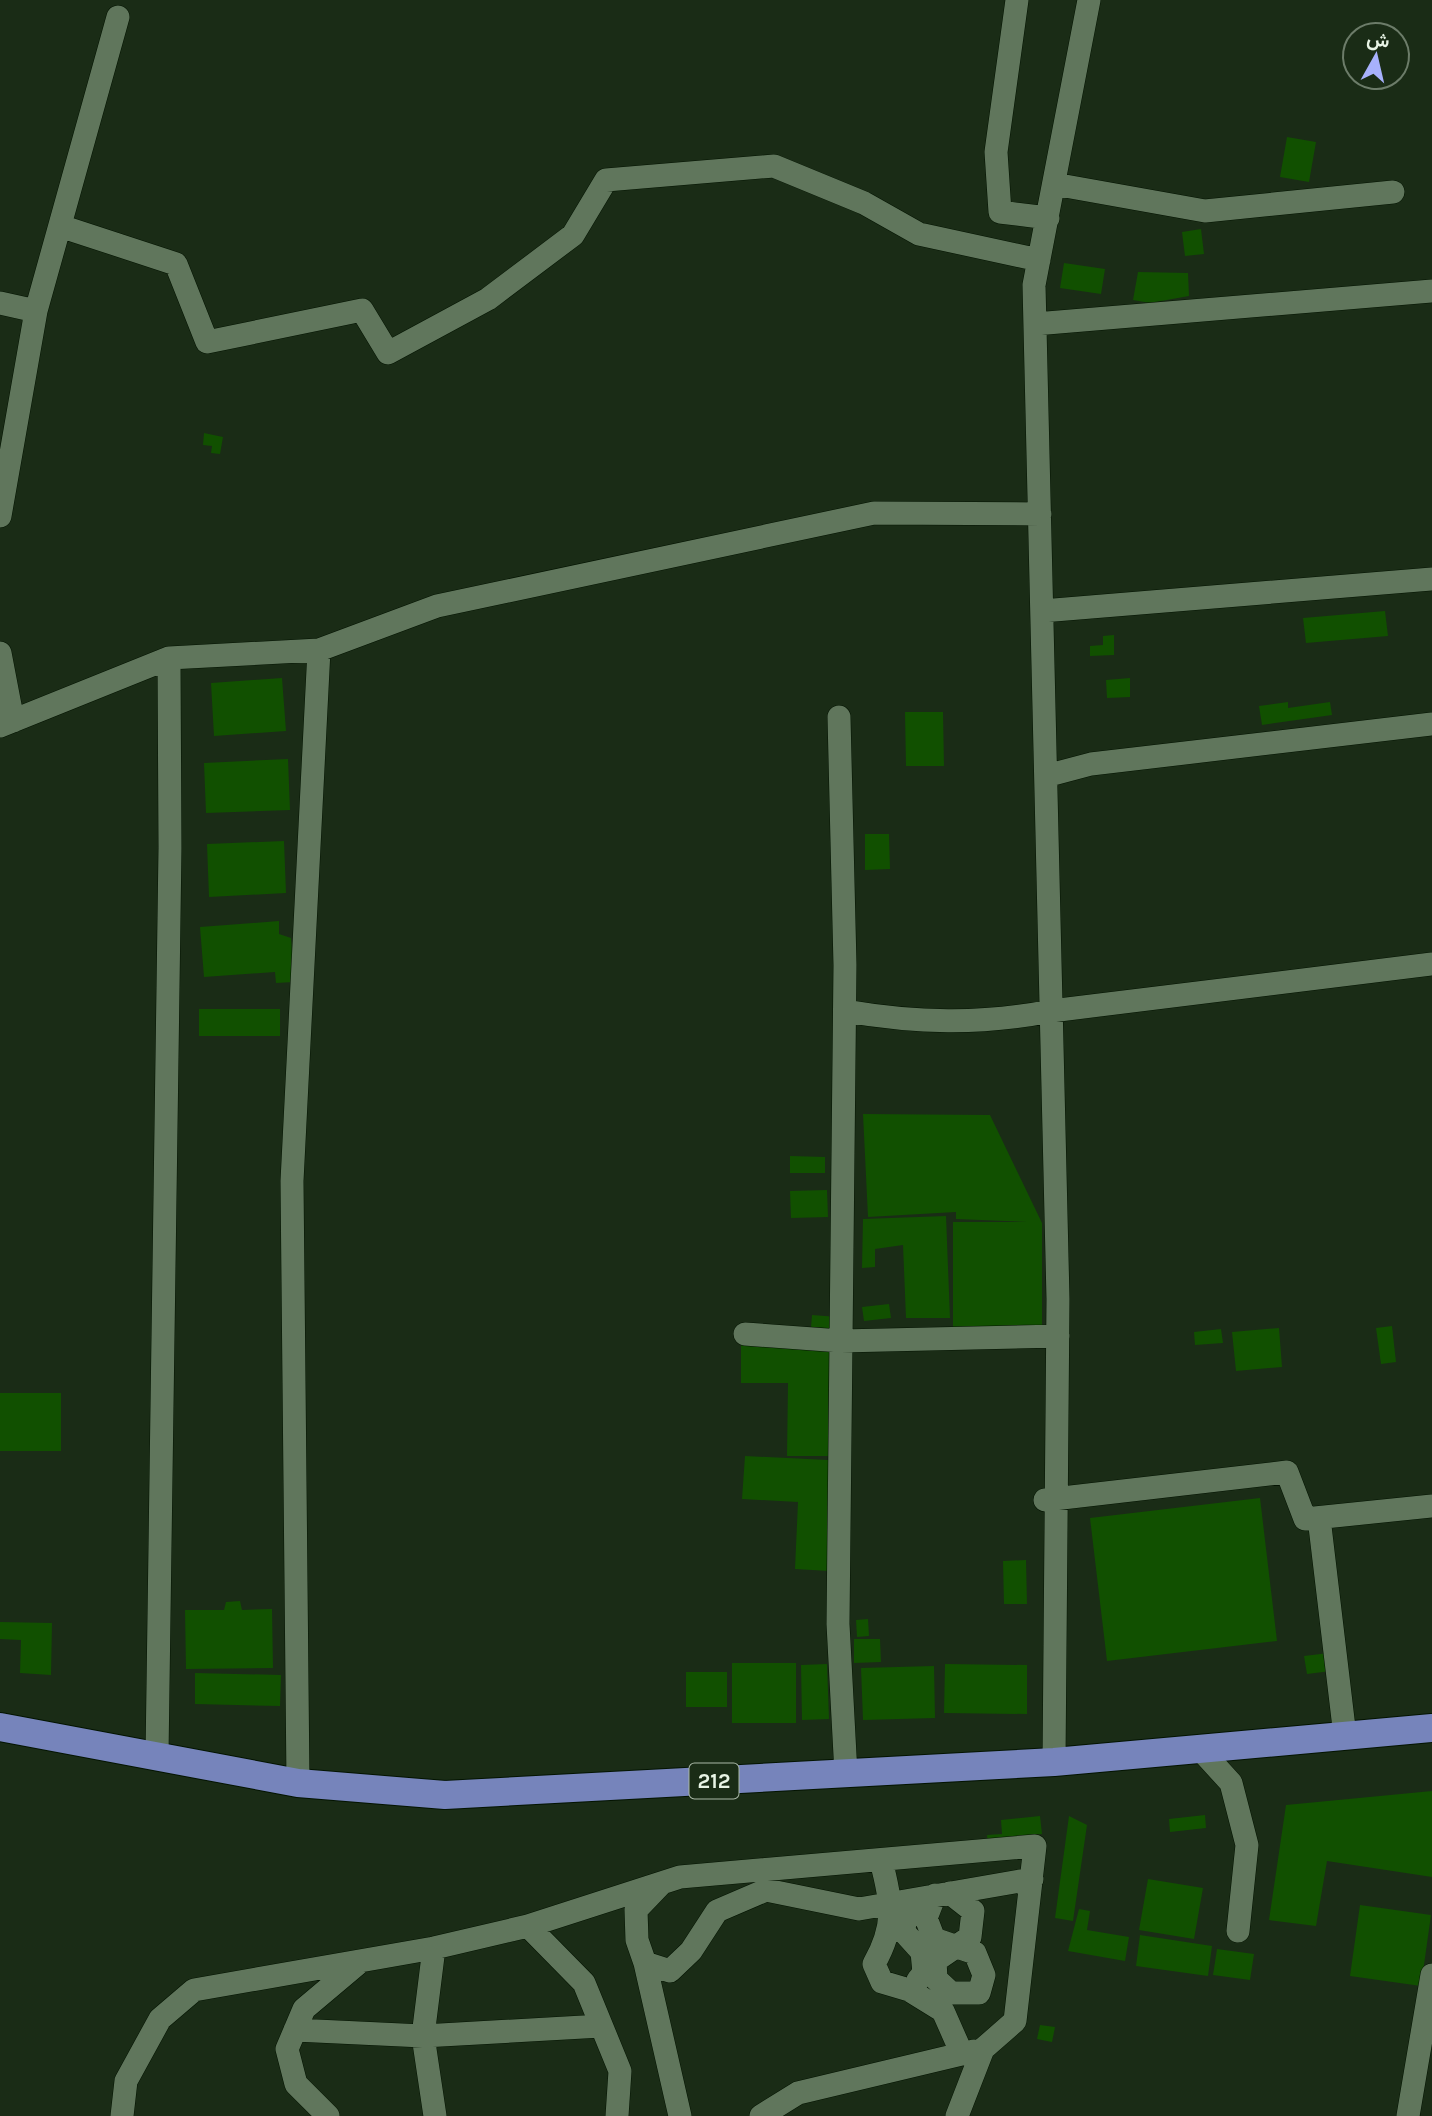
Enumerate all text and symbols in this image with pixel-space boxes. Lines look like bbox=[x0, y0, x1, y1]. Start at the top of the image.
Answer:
north arrow bbox=[1341, 21, 1411, 91]
text: ش bbox=[1365, 28, 1391, 53]
road number: 212 bbox=[690, 1764, 738, 1798]

